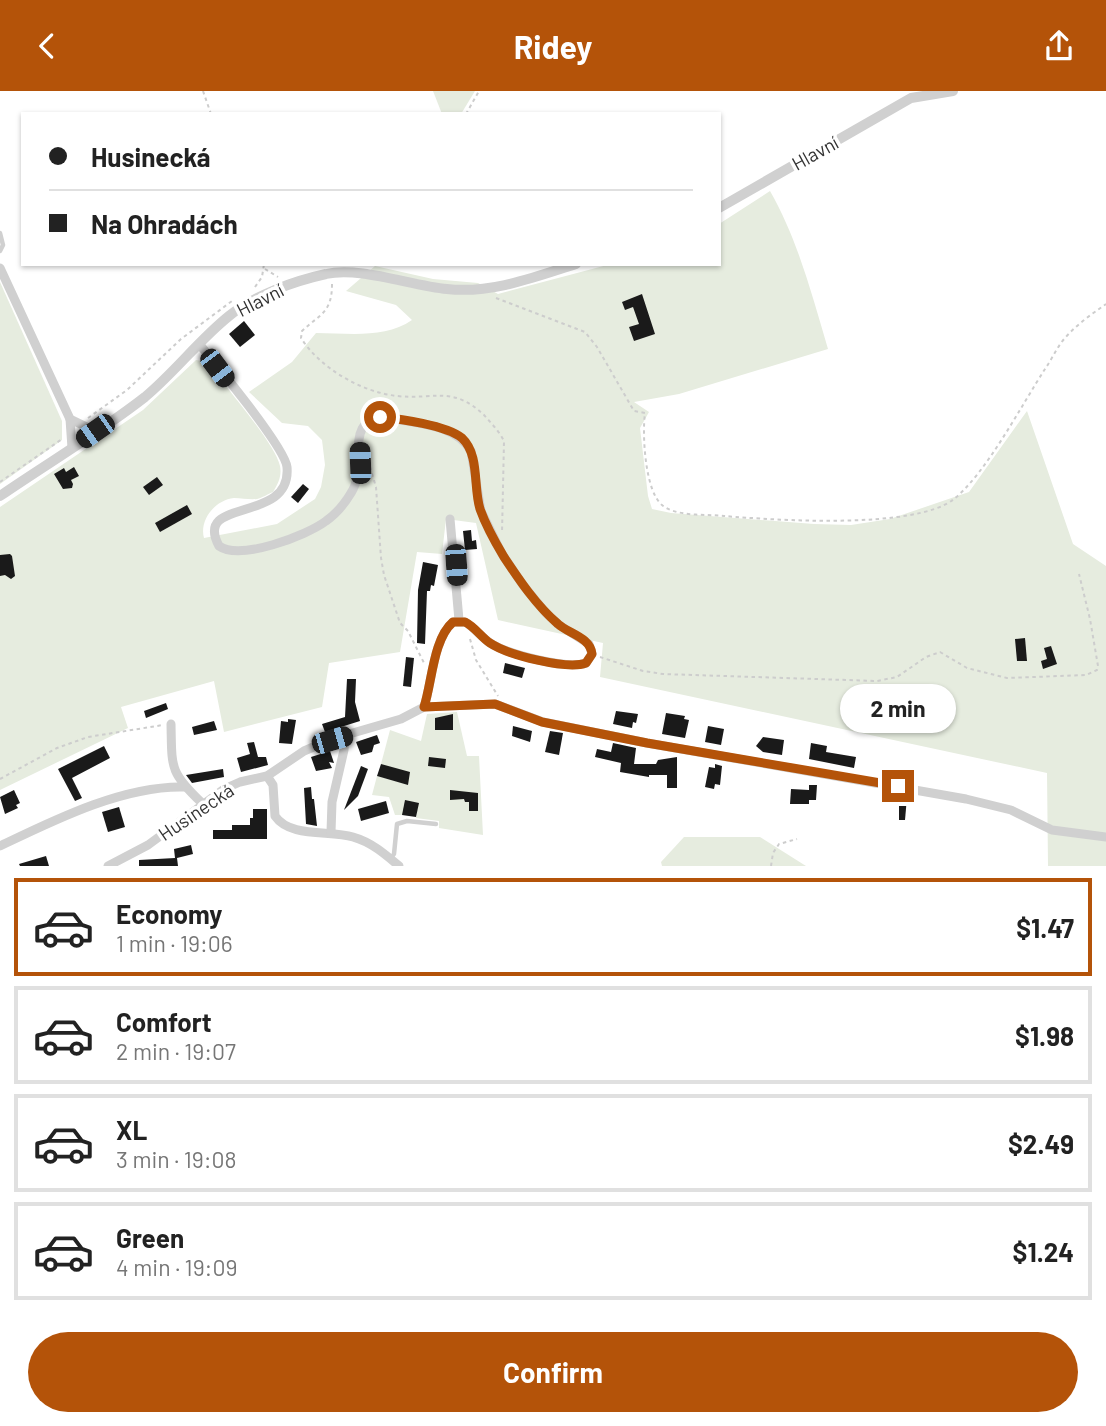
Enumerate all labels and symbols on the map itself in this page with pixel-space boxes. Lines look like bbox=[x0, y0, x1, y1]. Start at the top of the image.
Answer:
street label: Hlavní bbox=[787, 130, 842, 175]
street label: Hlavní bbox=[232, 278, 287, 321]
car bbox=[196, 345, 239, 391]
route start bbox=[364, 401, 396, 433]
car bbox=[72, 410, 119, 452]
car bbox=[349, 442, 372, 484]
car bbox=[445, 543, 468, 587]
callout: 2 min bbox=[840, 685, 956, 733]
car bbox=[309, 724, 356, 756]
route end bbox=[882, 770, 914, 802]
street label: Husinecká bbox=[154, 778, 238, 845]

